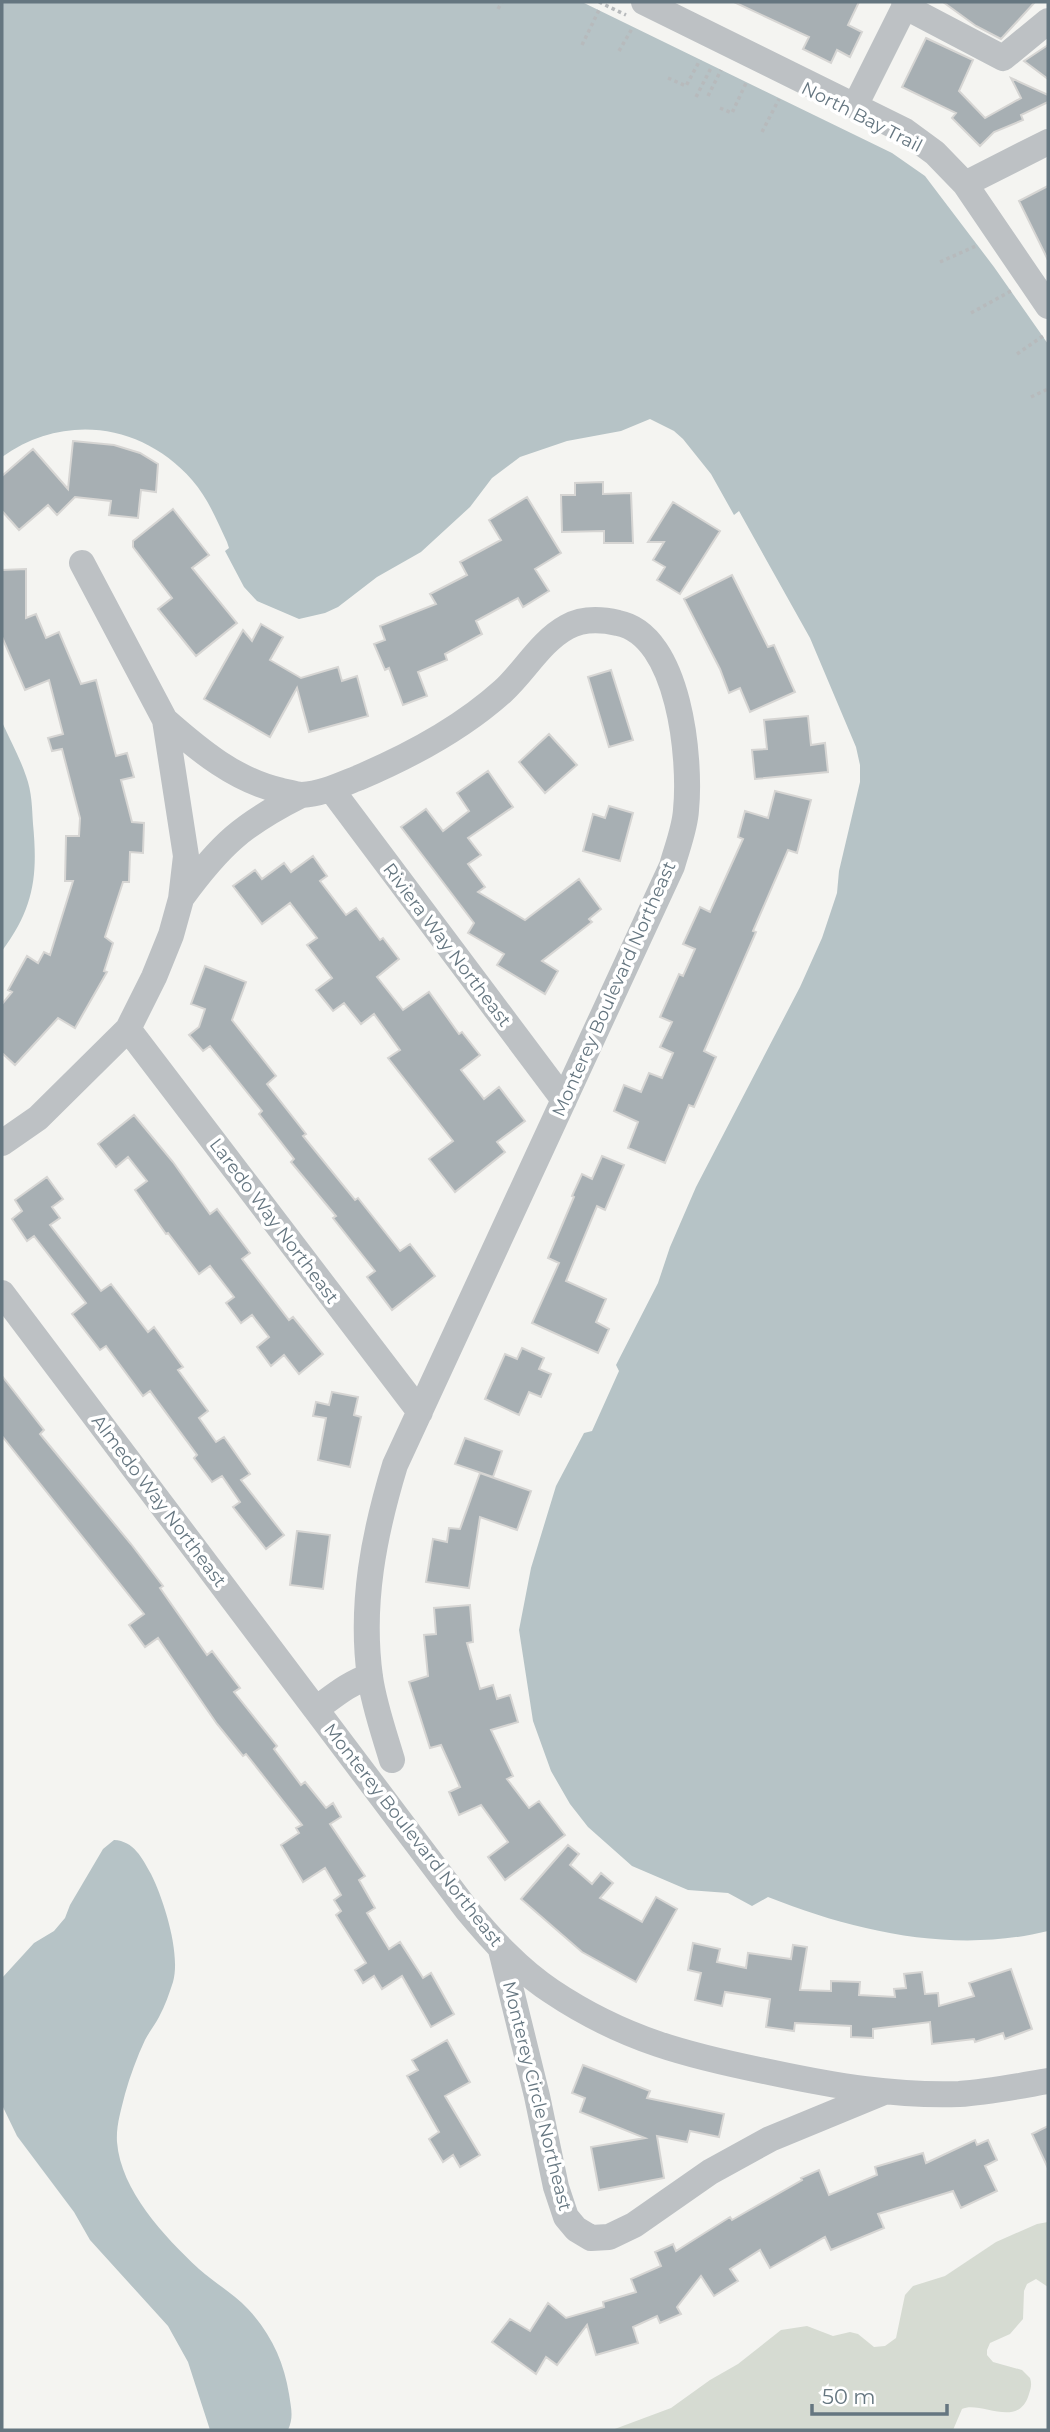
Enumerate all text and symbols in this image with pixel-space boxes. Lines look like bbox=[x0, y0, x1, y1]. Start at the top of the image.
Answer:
street label: North Bay Trail bbox=[798, 77, 926, 157]
street label: Monterey Boulevard Northeast bbox=[548, 858, 680, 1120]
street label: Riviera Way Northeast bbox=[378, 859, 516, 1031]
street label: Laredo Way Northeast bbox=[205, 1134, 343, 1308]
street label: Almedo Way Northeast bbox=[87, 1411, 231, 1591]
street label: Monterey Boulevard Northeast bbox=[319, 1719, 507, 1951]
street label: Monterey Circle Northeast bbox=[498, 1979, 576, 2213]
scale bar bbox=[812, 2372, 947, 2416]
text: 50 m bbox=[822, 2384, 876, 2409]

